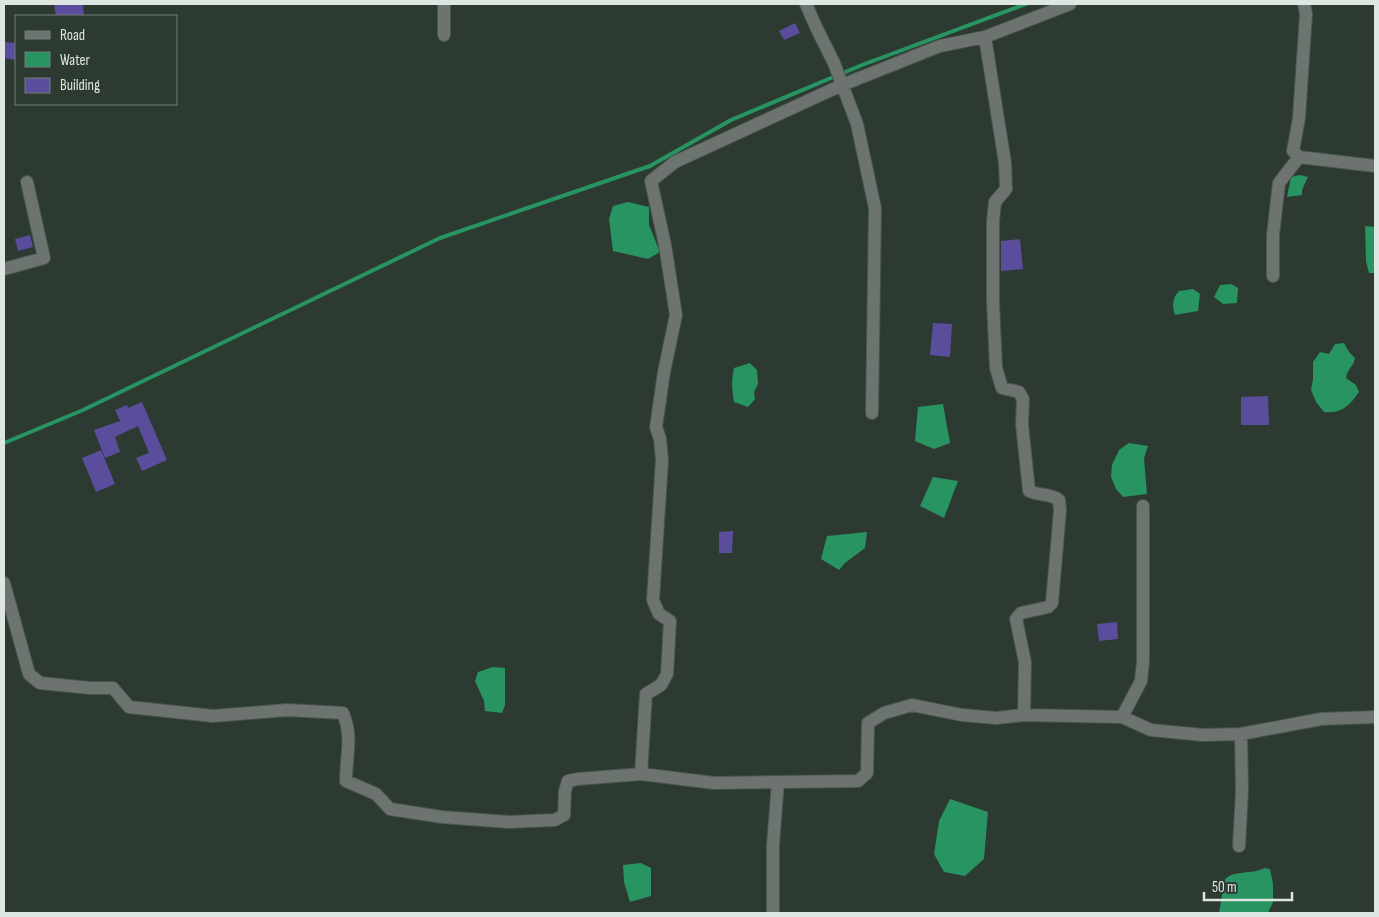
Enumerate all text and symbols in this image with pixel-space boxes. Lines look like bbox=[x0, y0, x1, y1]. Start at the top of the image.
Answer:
legend bbox=[15, 15, 178, 105]
text: Road bbox=[60, 26, 85, 45]
text: Water bbox=[60, 51, 91, 70]
text: Building bbox=[60, 76, 100, 95]
scale bar bbox=[1204, 870, 1292, 902]
text: 50 m bbox=[1212, 878, 1237, 897]

